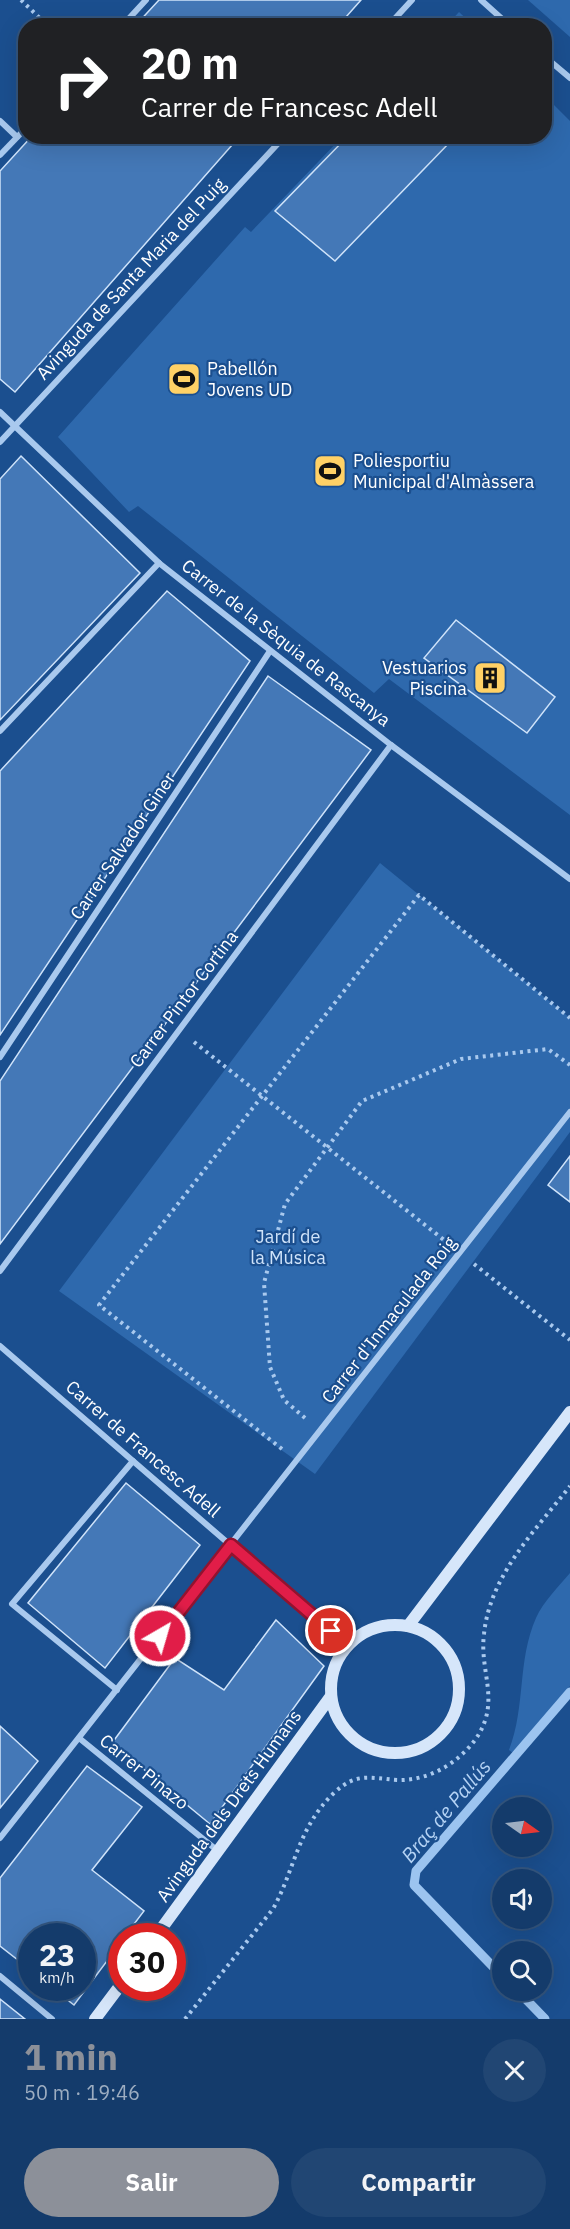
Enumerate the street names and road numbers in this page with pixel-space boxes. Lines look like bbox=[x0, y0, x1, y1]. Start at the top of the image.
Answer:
street label: Avinguda de Santa Maria del Puig bbox=[31, 173, 231, 384]
street label: Carrer de la Sèquia de Rascanya bbox=[177, 554, 396, 732]
street label: Carrer Salvador Giner bbox=[65, 767, 181, 924]
street label: Carrer Pintor Cortina bbox=[124, 925, 243, 1072]
street label: Carrer d'Inmaculada Roig bbox=[316, 1231, 461, 1408]
street label: Carrer de Francesc Adell bbox=[61, 1375, 226, 1522]
street label: Avinguda dels Drets Humans bbox=[151, 1705, 306, 1906]
street label: Carrer Pinazo bbox=[95, 1729, 194, 1815]

